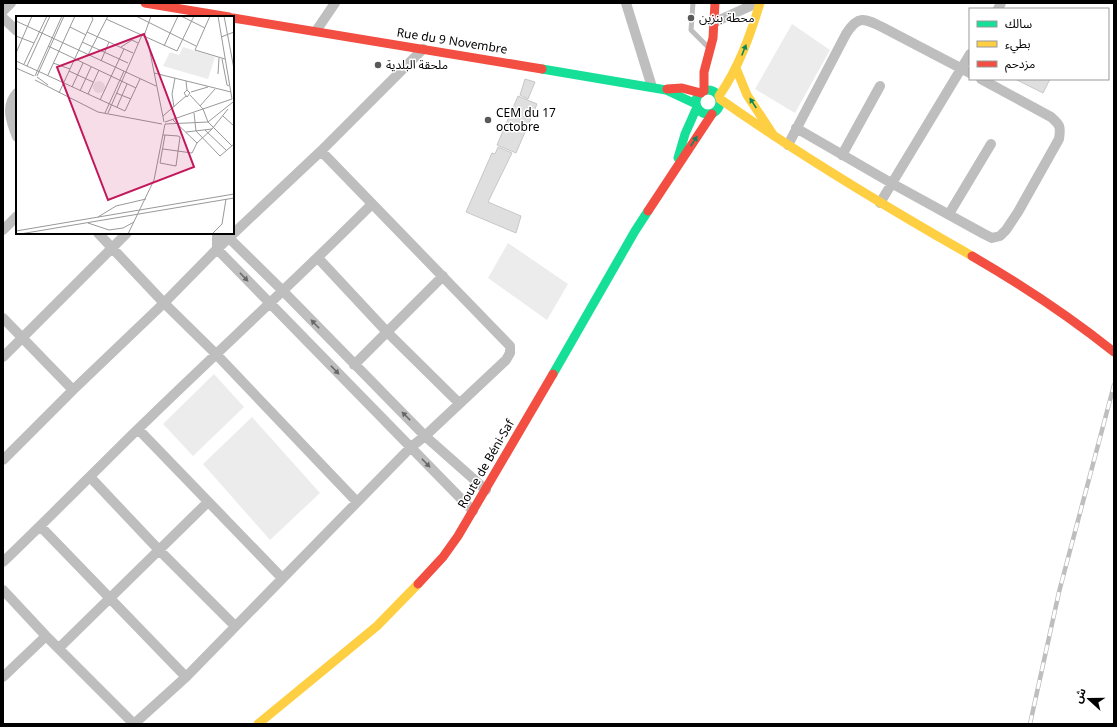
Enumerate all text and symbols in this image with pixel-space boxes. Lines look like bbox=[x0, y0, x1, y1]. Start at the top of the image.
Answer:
legend bbox=[969, 8, 1109, 80]
place label: محطة بنزين bbox=[699, 9, 755, 26]
marker: محطة بنزين bbox=[686, 13, 696, 23]
text: سالك bbox=[1005, 15, 1032, 32]
inset map bbox=[16, 16, 234, 234]
street label: Rue du 9 Novembre bbox=[396, 23, 509, 58]
text: بطيء bbox=[1005, 35, 1031, 54]
one-way arrow bbox=[742, 43, 748, 55]
text: مزدحم bbox=[1005, 55, 1035, 73]
place label: ملحقة البلدية bbox=[386, 56, 448, 73]
marker: ملحقة البلدية bbox=[373, 60, 383, 70]
one-way arrow bbox=[749, 98, 757, 108]
place label: CEM du 17 octobre bbox=[496, 104, 556, 135]
marker: CEM du 17 octobre bbox=[483, 115, 493, 125]
one-way arrow bbox=[691, 135, 698, 147]
one-way arrow bbox=[239, 272, 249, 282]
one-way arrow bbox=[310, 318, 319, 329]
one-way arrow bbox=[330, 365, 340, 375]
one-way arrow bbox=[401, 411, 411, 421]
street label: Route de Béni-Saf bbox=[453, 415, 518, 511]
one-way arrow bbox=[421, 458, 431, 468]
north arrow bbox=[1069, 679, 1109, 719]
text: ش bbox=[1069, 686, 1089, 705]

